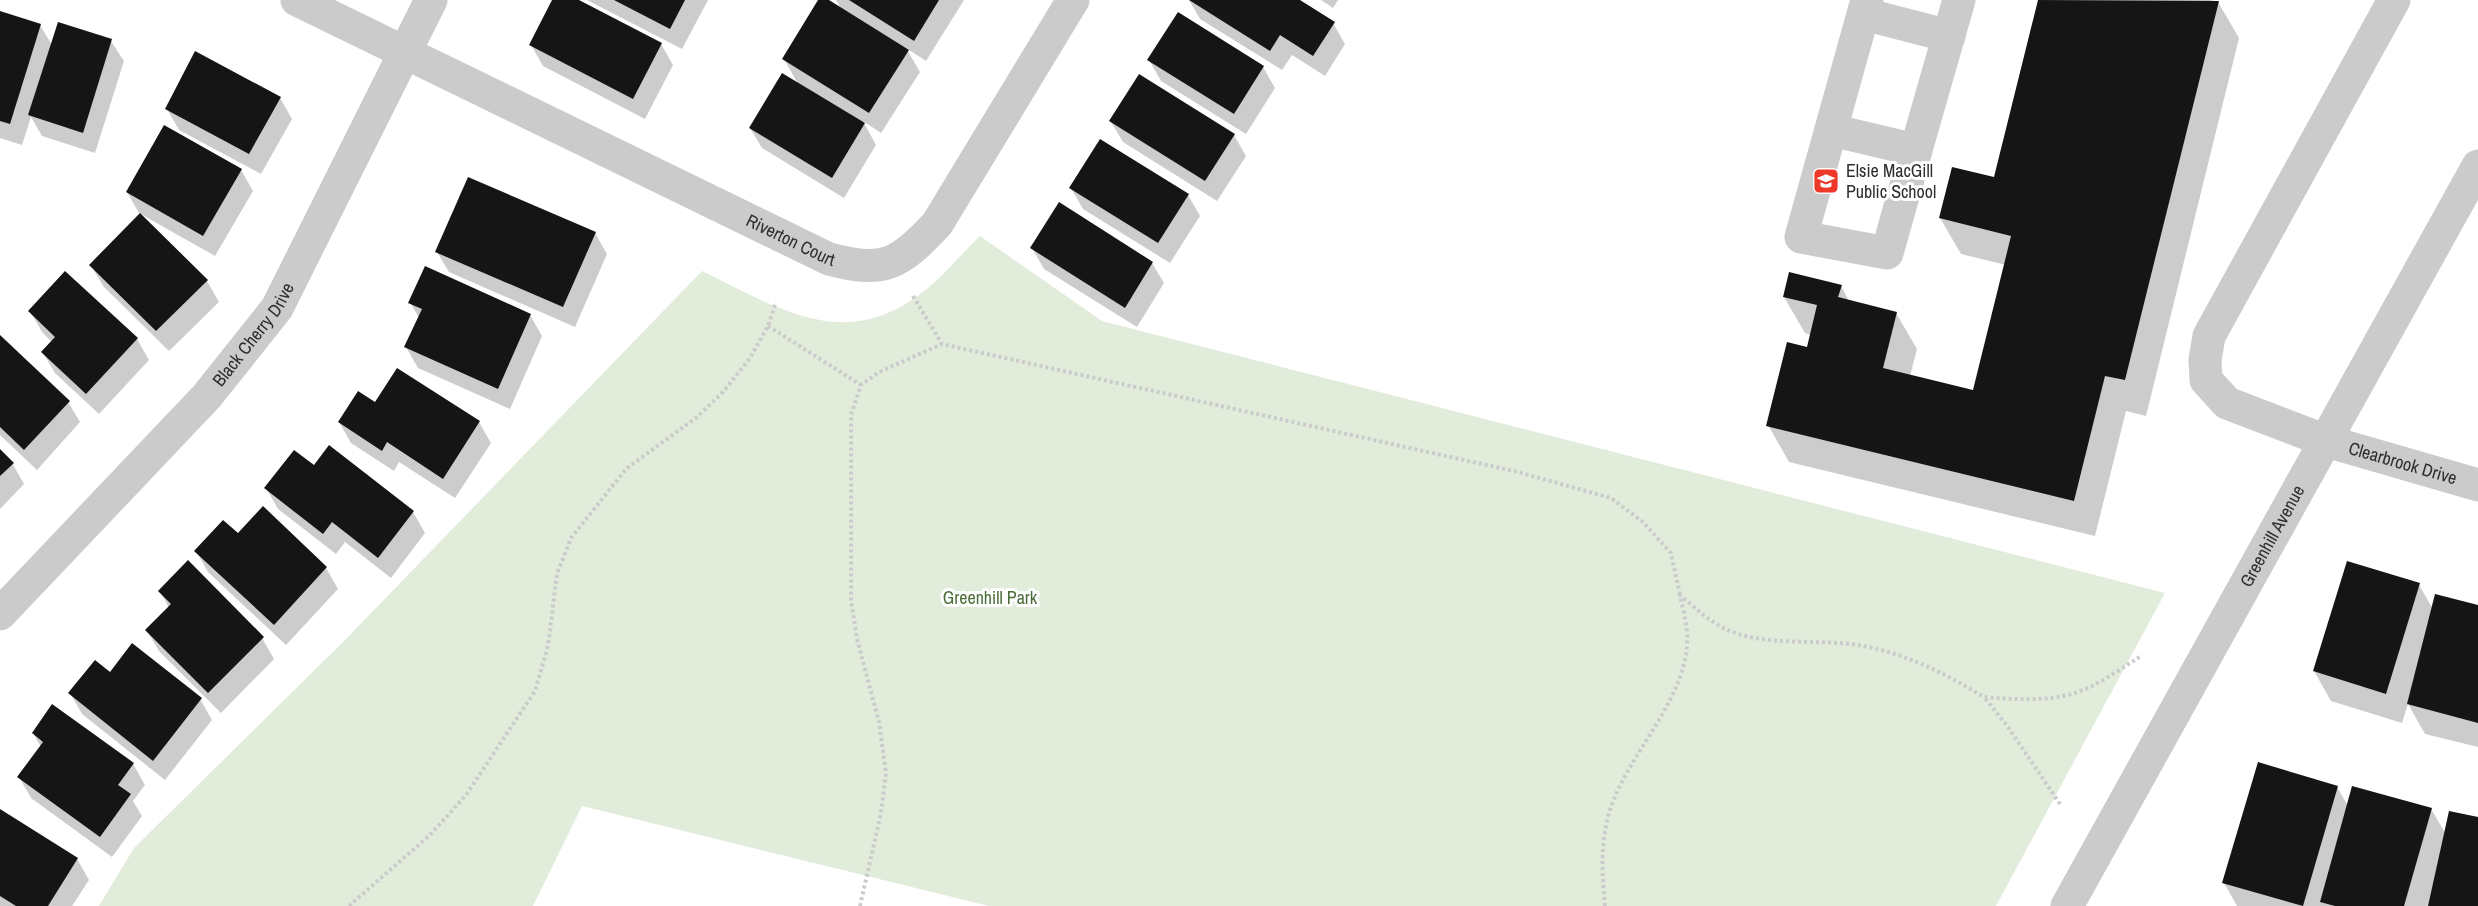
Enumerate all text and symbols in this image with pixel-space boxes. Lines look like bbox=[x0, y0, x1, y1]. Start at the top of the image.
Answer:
place label: Elsie MacGill Public School bbox=[1846, 158, 1936, 204]
school or university icon: Elsie MacGill Public School bbox=[1811, 166, 1841, 196]
street label: Riverton Court bbox=[742, 208, 838, 272]
street label: Black Cherry Drive bbox=[206, 278, 300, 391]
street label: Clearbrook Drive bbox=[2346, 435, 2460, 490]
street label: Greenhill Avenue bbox=[2234, 480, 2310, 591]
park label: Greenhill Park bbox=[943, 585, 1038, 610]

